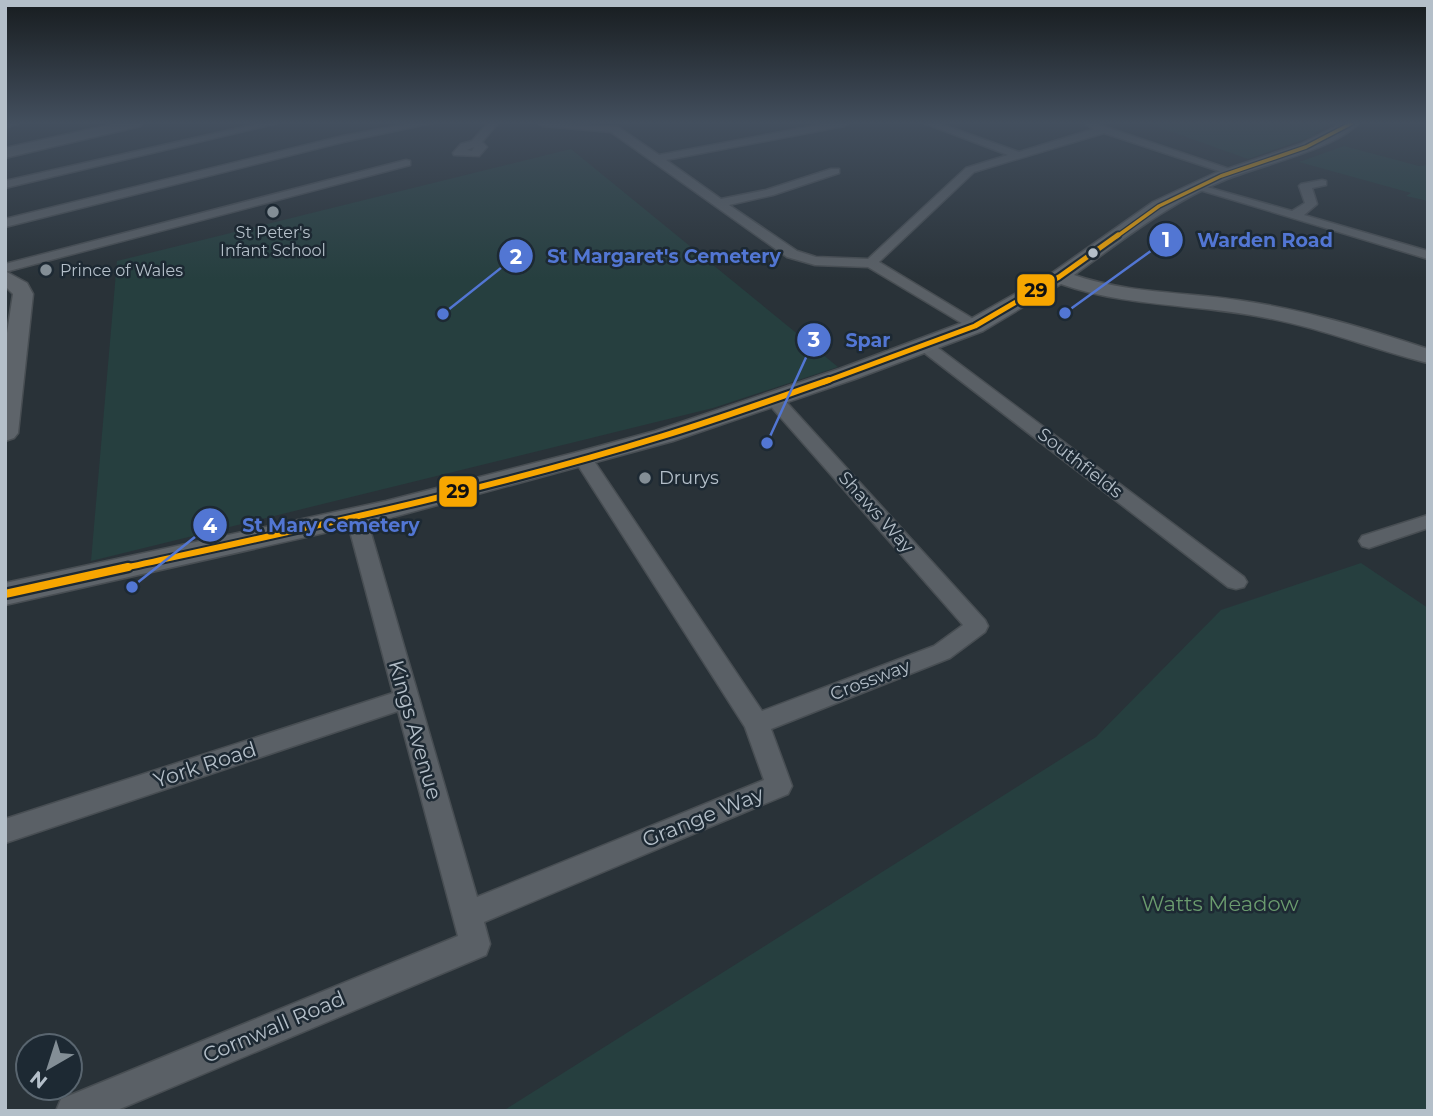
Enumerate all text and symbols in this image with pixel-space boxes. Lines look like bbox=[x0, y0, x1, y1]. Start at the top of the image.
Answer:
marker: St Peter's Infant School bbox=[265, 204, 281, 220]
callout: Warden Road bbox=[1149, 220, 1347, 260]
place label: St Peter's Infant School bbox=[220, 223, 326, 260]
text: 1 bbox=[1162, 227, 1170, 252]
text: Warden Road bbox=[1197, 229, 1333, 252]
callout: St Margaret's Cemetery bbox=[498, 236, 795, 276]
text: 2 bbox=[510, 244, 522, 269]
text: St Margaret's Cemetery bbox=[547, 245, 781, 268]
unlabelled marker bbox=[1086, 246, 1100, 260]
place label: Prince of Wales bbox=[60, 261, 183, 280]
marker: Prince of Wales bbox=[38, 262, 54, 278]
line badge: 29 bbox=[1016, 273, 1056, 307]
text: 29 bbox=[1024, 279, 1048, 302]
callout: Spar bbox=[797, 320, 905, 360]
text: 3 bbox=[807, 327, 820, 352]
text: Spar bbox=[846, 329, 890, 352]
street label: Southfields bbox=[1033, 423, 1127, 503]
place label: Drurys bbox=[659, 467, 719, 489]
street label: Shaws Way bbox=[834, 467, 918, 557]
marker: Drurys bbox=[637, 470, 653, 486]
line badge: 29 bbox=[438, 475, 478, 508]
text: 29 bbox=[446, 480, 470, 503]
callout: St Mary Cemetery bbox=[193, 505, 433, 545]
text: 4 bbox=[203, 513, 218, 538]
text: St Mary Cemetery bbox=[242, 514, 420, 537]
street label: Crossway bbox=[827, 655, 913, 705]
street label: Kings Avenue bbox=[384, 657, 447, 803]
street label: York Road bbox=[150, 736, 259, 793]
street label: Grange Way bbox=[639, 781, 768, 852]
park label: Watts Meadow bbox=[1141, 891, 1299, 916]
street label: Cornwall Road bbox=[199, 985, 349, 1068]
north arrow bbox=[14, 1032, 84, 1102]
text: N bbox=[25, 1066, 52, 1094]

